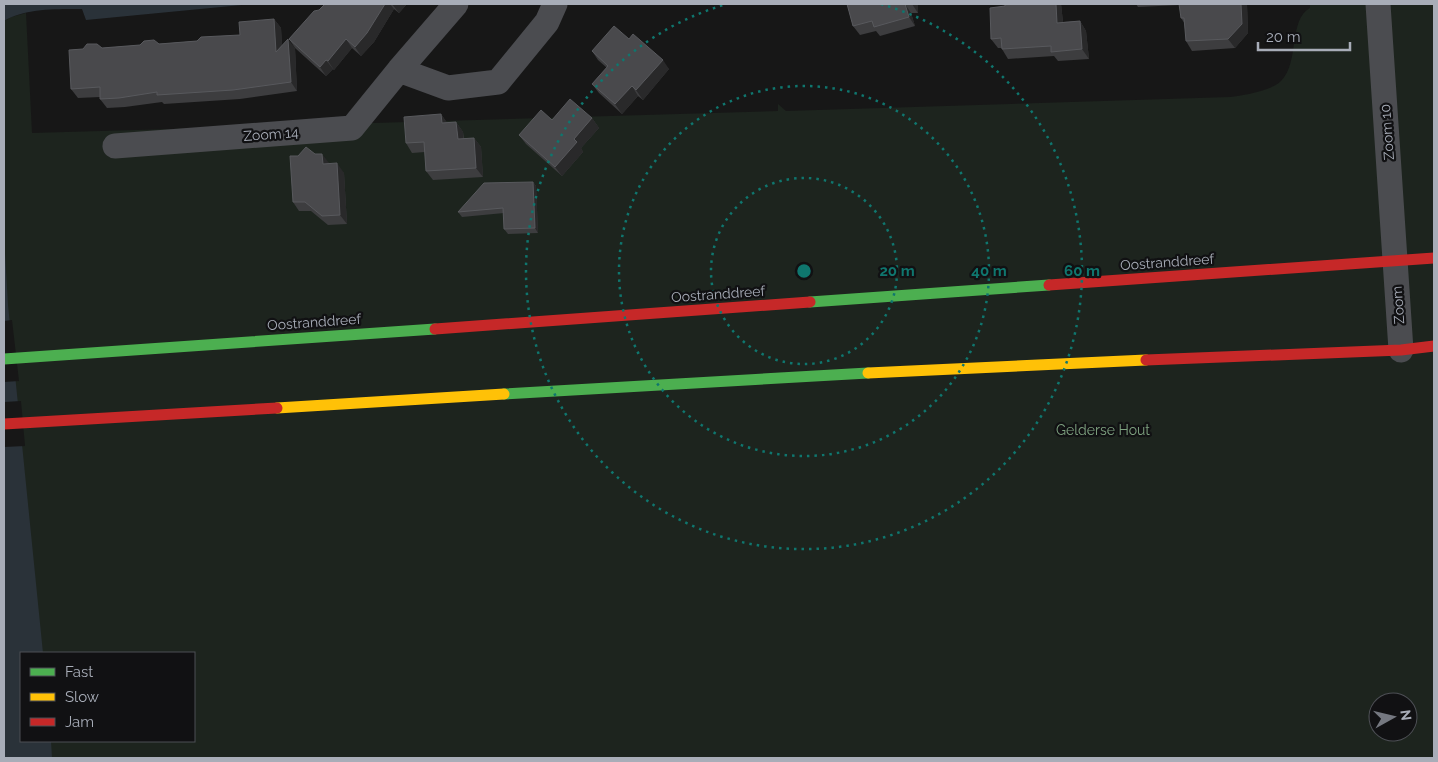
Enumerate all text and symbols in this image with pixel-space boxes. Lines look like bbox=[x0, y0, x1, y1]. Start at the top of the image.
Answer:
scale bar bbox=[1258, 20, 1350, 52]
text: 20 m bbox=[1266, 28, 1301, 46]
street label: Zoom 10 bbox=[1377, 103, 1397, 161]
street label: Zoom 14 bbox=[243, 124, 299, 144]
street label: Oostranddreef bbox=[1120, 251, 1216, 273]
centre of rings bbox=[795, 262, 813, 280]
text: 20 m bbox=[879, 262, 915, 280]
text: 40 m bbox=[971, 262, 1007, 280]
text: 60 m bbox=[1064, 262, 1100, 280]
street label: Oostranddreef bbox=[671, 283, 767, 305]
street label: Zoom bbox=[1389, 285, 1407, 325]
street label: Oostranddreef bbox=[267, 311, 363, 333]
park label: Gelderse Hout bbox=[1056, 422, 1150, 438]
legend bbox=[20, 652, 195, 742]
text: Fast bbox=[65, 663, 93, 681]
text: Slow bbox=[65, 688, 99, 706]
north arrow bbox=[1368, 692, 1418, 742]
text: N bbox=[1397, 709, 1415, 722]
text: Jam bbox=[65, 713, 94, 731]

